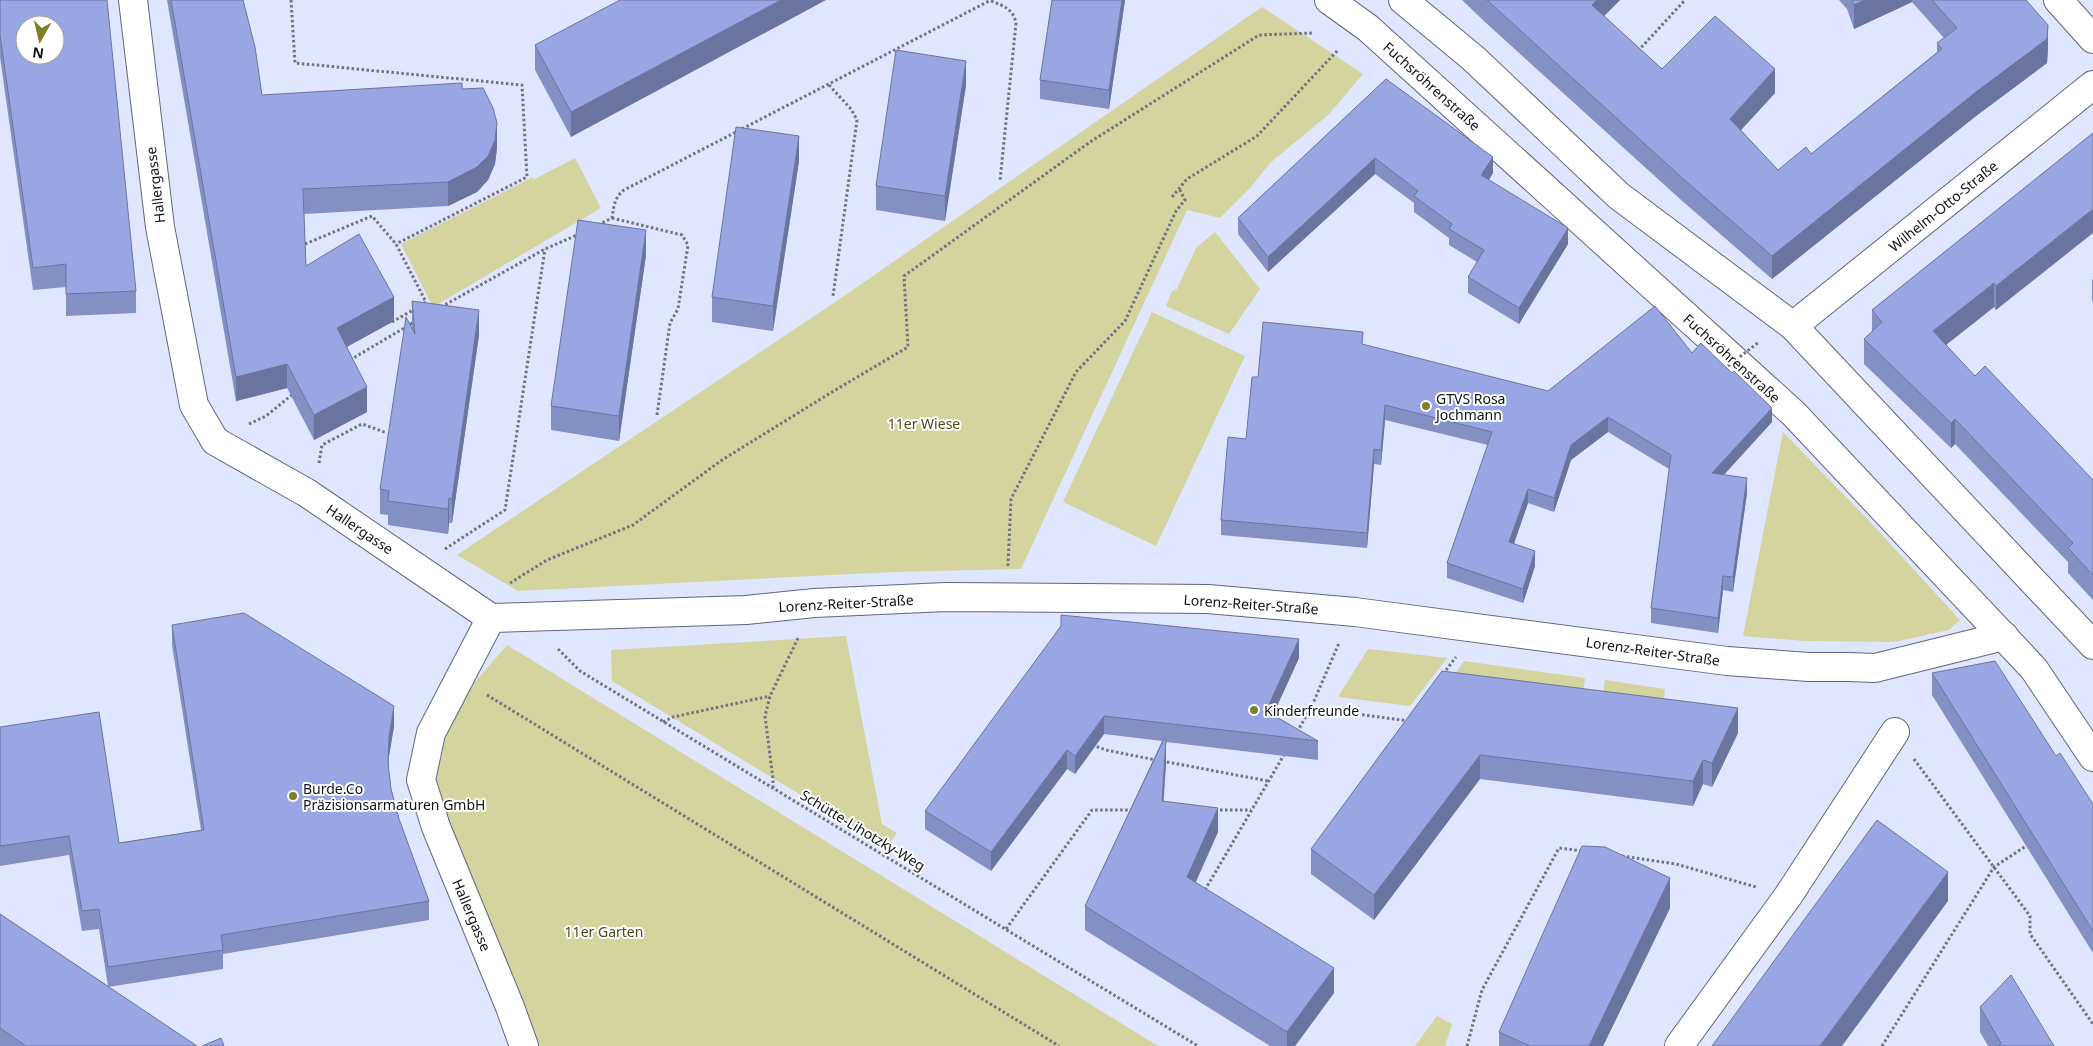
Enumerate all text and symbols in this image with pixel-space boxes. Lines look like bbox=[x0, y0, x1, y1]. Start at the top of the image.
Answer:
north arrow bbox=[15, 15, 65, 65]
street label: Fuchsröhrenstraße bbox=[1379, 37, 1485, 135]
text: N bbox=[31, 43, 45, 64]
street label: Hallergasse bbox=[141, 146, 169, 224]
street label: Wilhelm-Otto-Straße bbox=[1885, 156, 2001, 256]
street label: Fuchsröhrenstraße bbox=[1679, 309, 1785, 407]
place label: GTVS Rosa Jochmann bbox=[1434, 389, 1505, 424]
marker: GTVS Rosa Jochmann bbox=[1420, 400, 1432, 412]
park label: 11er Wiese bbox=[888, 414, 960, 433]
street label: Hallergasse bbox=[323, 500, 397, 558]
street label: Lorenz-Reiter-Straße bbox=[778, 590, 914, 616]
street label: Lorenz-Reiter-Straße bbox=[1183, 590, 1319, 618]
street label: Lorenz-Reiter-Straße bbox=[1585, 632, 1721, 670]
place label: Kinderfreunde bbox=[1264, 701, 1359, 720]
marker: Kinderfreunde bbox=[1248, 704, 1260, 716]
place label: Burde.Co Präzisionsarmaturen GmbH bbox=[303, 779, 485, 814]
street label: Schütte-Lihotzky-Weg bbox=[797, 785, 929, 875]
marker: Burde.Co Präzisionsarmaturen GmbH bbox=[287, 790, 299, 802]
street label: Hallergasse bbox=[448, 876, 496, 954]
park label: 11er Garten bbox=[565, 922, 643, 941]

